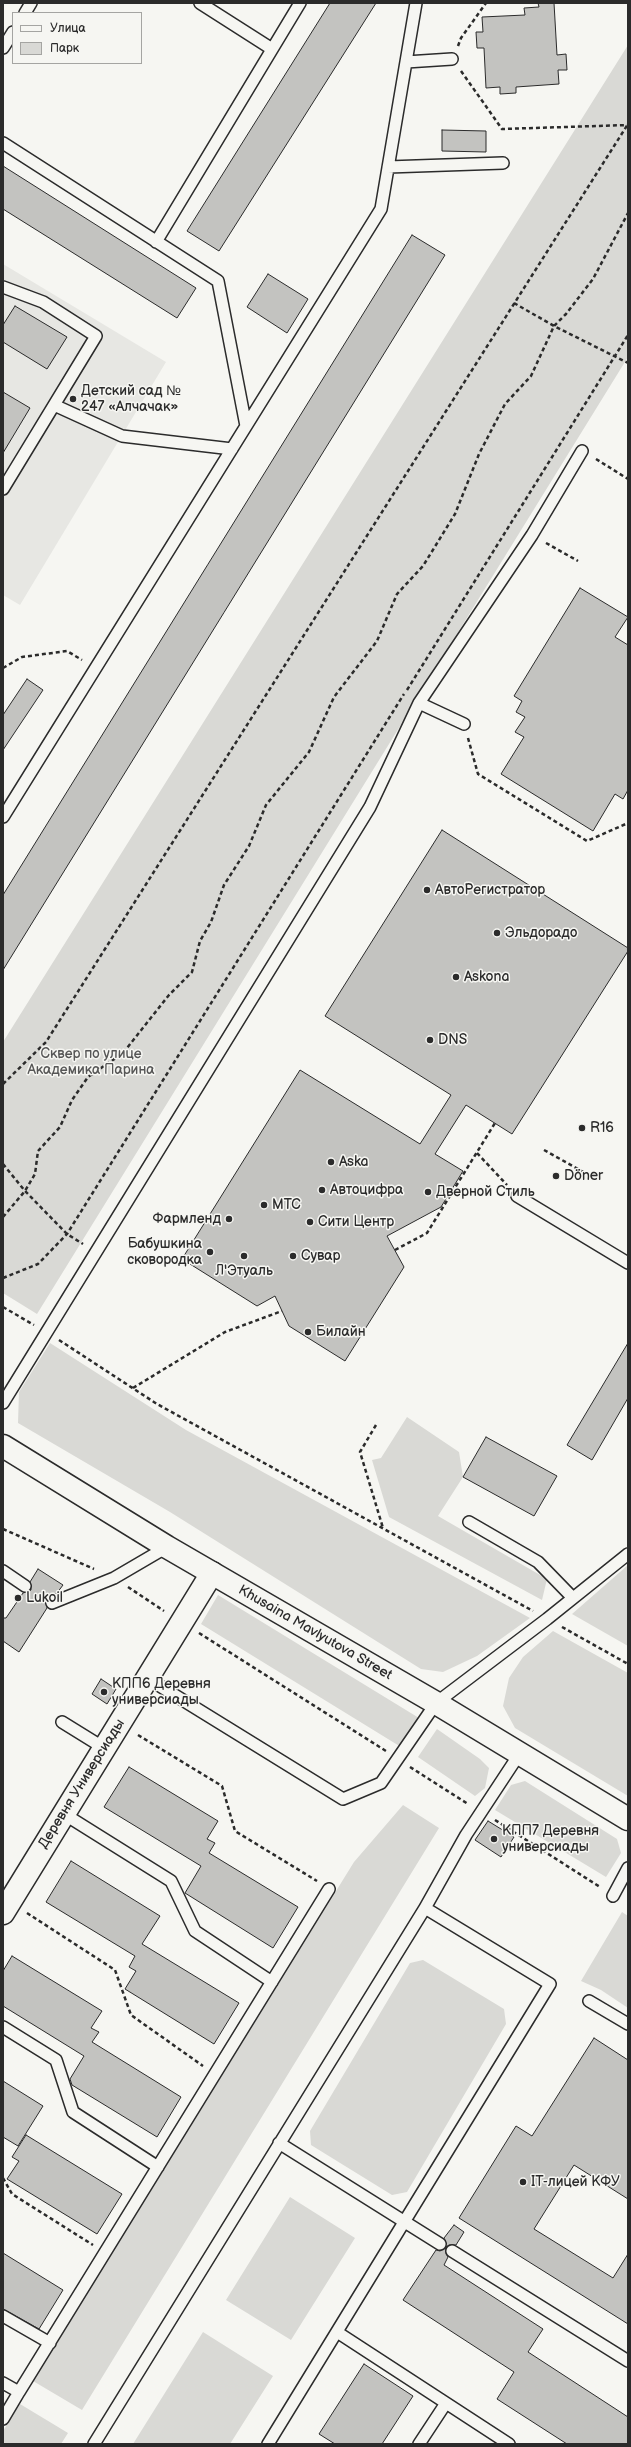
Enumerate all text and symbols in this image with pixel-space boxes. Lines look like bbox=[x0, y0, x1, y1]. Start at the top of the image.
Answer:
legend bbox=[12, 12, 142, 64]
text: Улица bbox=[50, 21, 86, 36]
text: Парк bbox=[50, 41, 79, 56]
place label: Детский сад № 247 «Алчачак» bbox=[81, 383, 181, 416]
marker: Детский сад № 247 «Алчачак» bbox=[68, 394, 78, 404]
place label: АвтоРегистратор bbox=[435, 882, 545, 898]
marker: АвтоРегистратор bbox=[422, 885, 432, 895]
place label: Эльдорадо bbox=[505, 925, 577, 941]
marker: Эльдорадо bbox=[492, 928, 502, 938]
place label: Askona bbox=[464, 969, 509, 985]
marker: Askona bbox=[451, 972, 461, 982]
place label: DNS bbox=[438, 1032, 467, 1048]
marker: DNS bbox=[425, 1035, 435, 1045]
park label: Сквер по улице Академика Парина bbox=[27, 1046, 155, 1078]
place label: R16 bbox=[590, 1120, 614, 1136]
marker: R16 bbox=[577, 1123, 587, 1133]
place label: Aska bbox=[339, 1154, 369, 1170]
marker: Aska bbox=[326, 1157, 336, 1167]
place label: Döner bbox=[564, 1168, 603, 1184]
marker: Döner bbox=[551, 1171, 561, 1181]
place label: Автоцифра bbox=[330, 1182, 403, 1198]
place label: Дверной Стиль bbox=[436, 1184, 535, 1200]
marker: Автоцифра bbox=[317, 1185, 327, 1195]
marker: Дверной Стиль bbox=[423, 1187, 433, 1197]
place label: МТС bbox=[272, 1197, 301, 1213]
marker: МТС bbox=[259, 1200, 269, 1210]
place label: Фармленд bbox=[153, 1211, 221, 1227]
marker: Фармленд bbox=[224, 1214, 234, 1224]
place label: Сити Центр bbox=[318, 1214, 394, 1230]
marker: Сити Центр bbox=[305, 1217, 315, 1227]
place label: Бабушкина сковородка bbox=[127, 1236, 202, 1268]
marker: Бабушкина сковородка bbox=[205, 1247, 215, 1257]
place label: Сувар bbox=[301, 1248, 340, 1264]
marker: Л'Этуаль bbox=[239, 1251, 249, 1261]
marker: Сувар bbox=[288, 1251, 298, 1261]
place label: Л'Этуаль bbox=[215, 1263, 273, 1279]
place label: Билайн bbox=[316, 1324, 366, 1340]
marker: Билайн bbox=[303, 1327, 313, 1337]
street label: Khusaina Mavlyutova Street bbox=[235, 1582, 395, 1684]
place label: Lukoil bbox=[26, 1590, 63, 1606]
marker: Lukoil bbox=[13, 1593, 23, 1603]
place label: КПП6 Деревня универсиады bbox=[112, 1676, 211, 1708]
marker: КПП6 Деревня универсиады bbox=[99, 1687, 109, 1697]
street label: Деревня Универсиады bbox=[35, 1716, 129, 1852]
place label: КПП7 Деревня универсиады bbox=[502, 1823, 599, 1856]
marker: КПП7 Деревня универсиады bbox=[489, 1834, 499, 1844]
place label: IT-лицей КФУ bbox=[531, 2174, 620, 2190]
marker: IT-лицей КФУ bbox=[518, 2177, 528, 2187]

